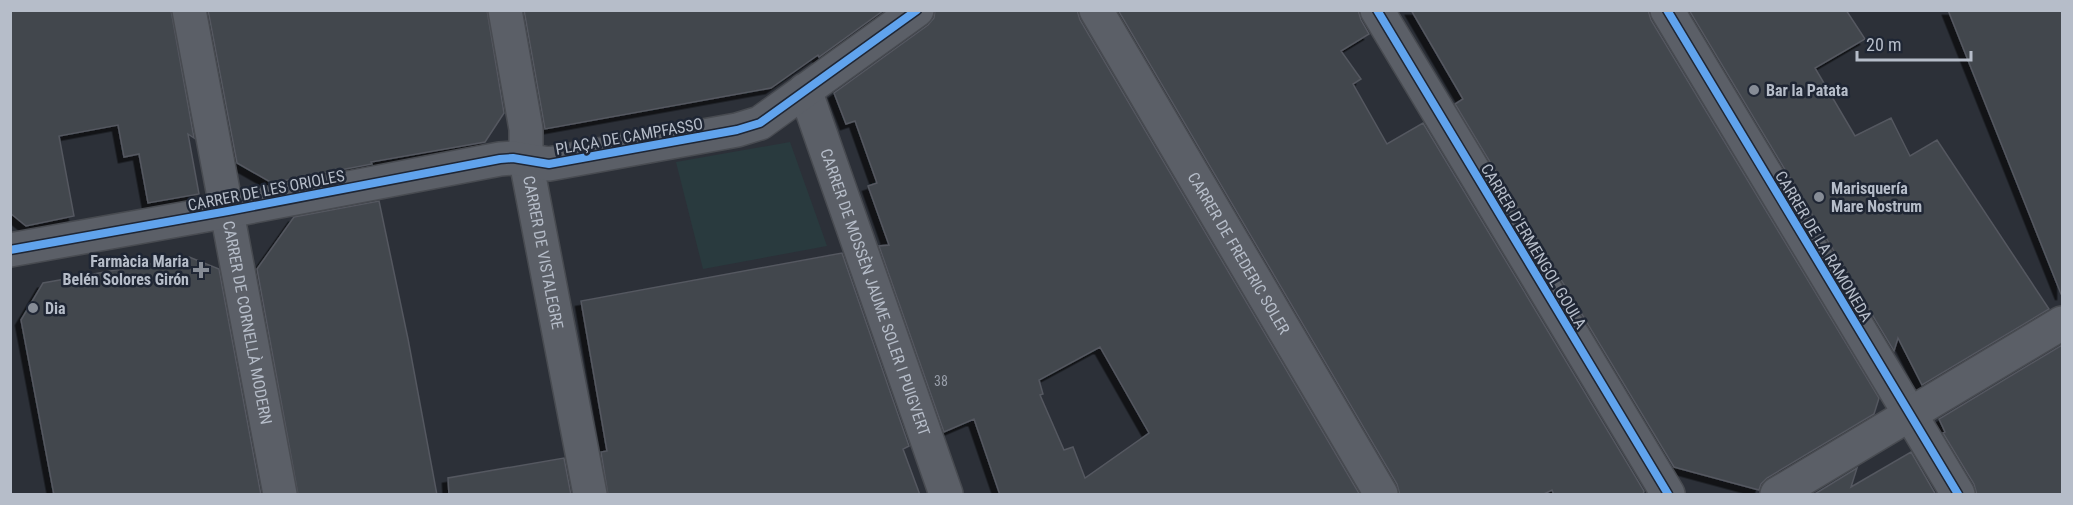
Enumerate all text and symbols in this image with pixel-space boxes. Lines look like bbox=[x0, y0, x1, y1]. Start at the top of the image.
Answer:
scale bar bbox=[1857, 24, 1971, 62]
text: 20 m bbox=[1866, 34, 1901, 55]
place label: Bar la Patata bbox=[1766, 81, 1849, 100]
marker: Bar la Patata bbox=[1747, 83, 1761, 97]
street label: PLAÇA DE CAMPFASSO bbox=[554, 114, 704, 159]
street label: CARRER DE MOSSÈN JAUME SOLER I PUIGVERT bbox=[816, 146, 934, 438]
street label: CARRER D'ERMENGOL GOULA bbox=[1477, 160, 1590, 332]
street label: CARRER DE LES ORIOLES bbox=[186, 166, 346, 215]
street label: CARRER DE LA RAMONEDA bbox=[1771, 168, 1876, 325]
street label: CARRER DE FREDERIC SOLER bbox=[1184, 169, 1294, 338]
street label: CARRER DE VISTALEGRE bbox=[519, 174, 567, 331]
place label: Marisquería Mare Nostrum bbox=[1831, 179, 1922, 216]
marker: Marisquería Mare Nostrum bbox=[1812, 190, 1826, 204]
street label: CARRER DE CORNELLÀ MODERN bbox=[219, 219, 276, 426]
place label: Farmàcia Maria Belén Solores Girón bbox=[63, 252, 189, 289]
marker: Farmàcia Maria Belén Solores Girón bbox=[194, 263, 208, 277]
place label: Dia bbox=[45, 299, 66, 318]
marker: Dia bbox=[26, 301, 40, 315]
house number: 38 bbox=[934, 373, 948, 389]

